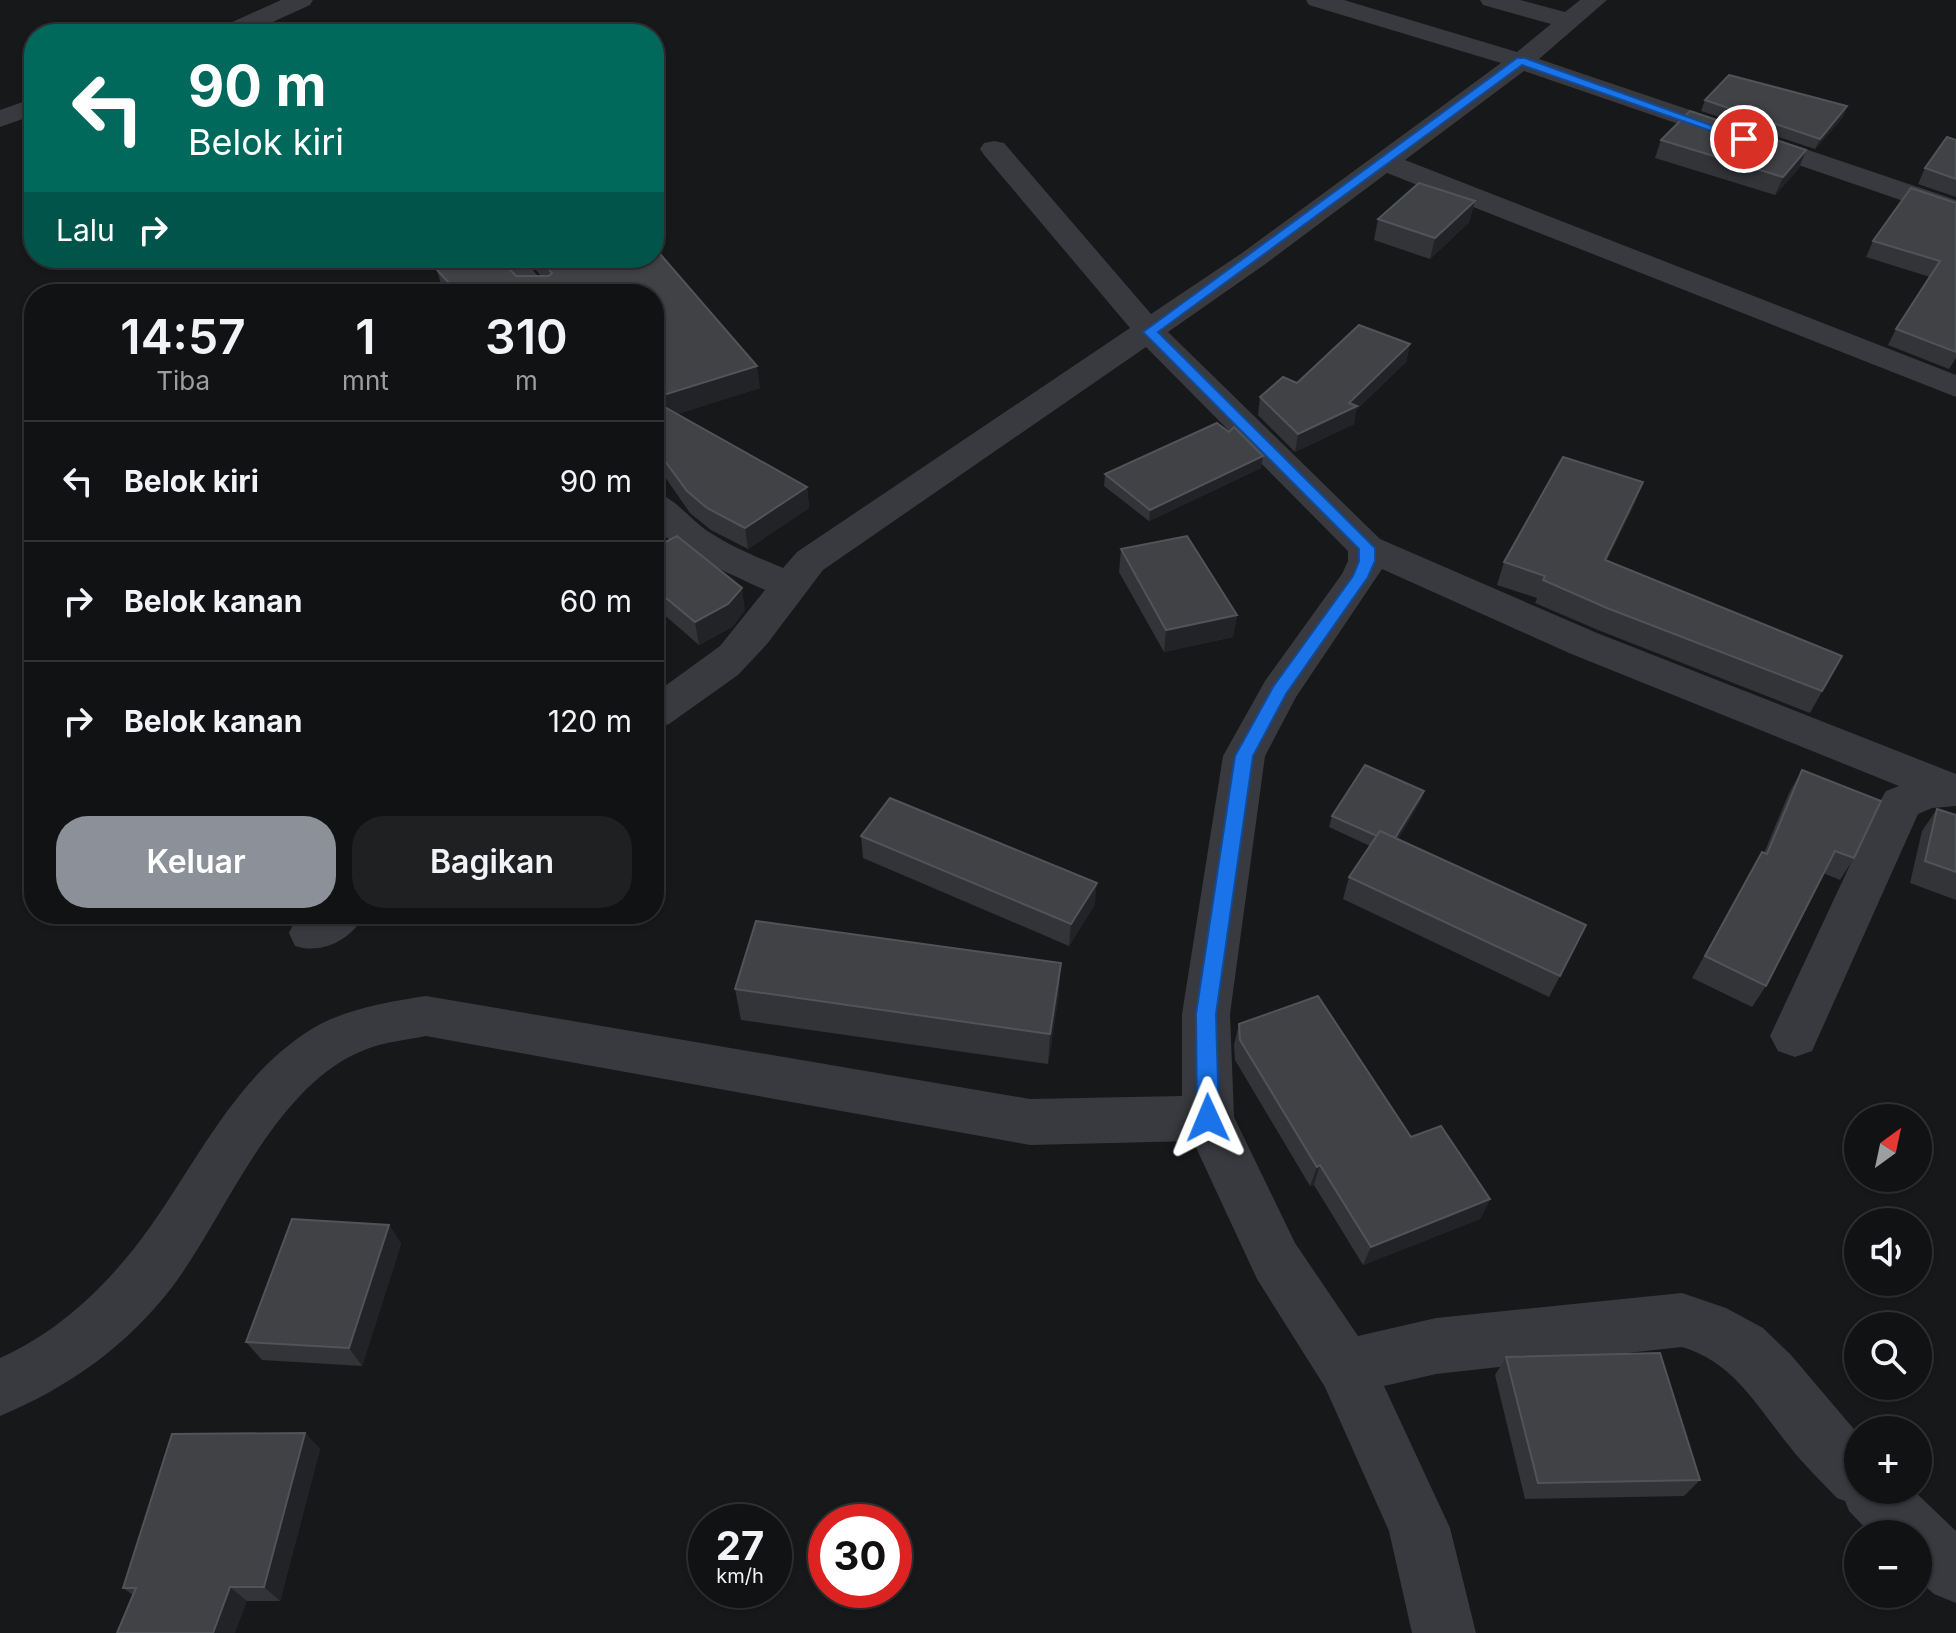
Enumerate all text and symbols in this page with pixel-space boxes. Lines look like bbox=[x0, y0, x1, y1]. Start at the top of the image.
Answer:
text: 90 m bbox=[188, 52, 327, 120]
icon: left bbox=[56, 56, 160, 160]
pin bbox=[1710, 105, 1778, 173]
icon: arrive bbox=[1722, 117, 1766, 161]
text: Belok kiri bbox=[188, 120, 344, 164]
icon: right bbox=[131, 208, 175, 252]
text: Lalu bbox=[56, 212, 115, 248]
text: 14:57 bbox=[120, 307, 246, 366]
text: 1 bbox=[355, 307, 376, 366]
text: 310 bbox=[485, 307, 568, 366]
text: Tiba bbox=[156, 365, 210, 396]
text: mnt bbox=[342, 365, 389, 396]
text: m bbox=[515, 365, 538, 396]
icon: left bbox=[56, 459, 100, 503]
text: Belok kiri bbox=[124, 463, 259, 499]
text: 90 m bbox=[560, 463, 632, 499]
icon: right bbox=[56, 579, 100, 623]
text: Belok kanan bbox=[124, 583, 302, 619]
text: 60 m bbox=[560, 583, 632, 619]
icon: right bbox=[56, 699, 100, 743]
text: Belok kanan bbox=[124, 703, 302, 739]
text: 120 m bbox=[548, 703, 632, 739]
button: Keluar bbox=[56, 816, 336, 908]
button: Bagikan bbox=[352, 816, 632, 908]
position arrow bbox=[1166, 1076, 1250, 1160]
north arrow bbox=[1844, 1104, 1932, 1192]
map controls bbox=[1844, 1104, 1932, 1608]
button: sound bbox=[1844, 1208, 1932, 1296]
button: search bbox=[1844, 1312, 1932, 1400]
button: + bbox=[1844, 1416, 1932, 1504]
speed limit sign: 30 bbox=[808, 1504, 912, 1608]
button: − bbox=[1844, 1520, 1932, 1608]
text: 27 bbox=[716, 1521, 764, 1570]
text: km/h bbox=[716, 1564, 764, 1588]

